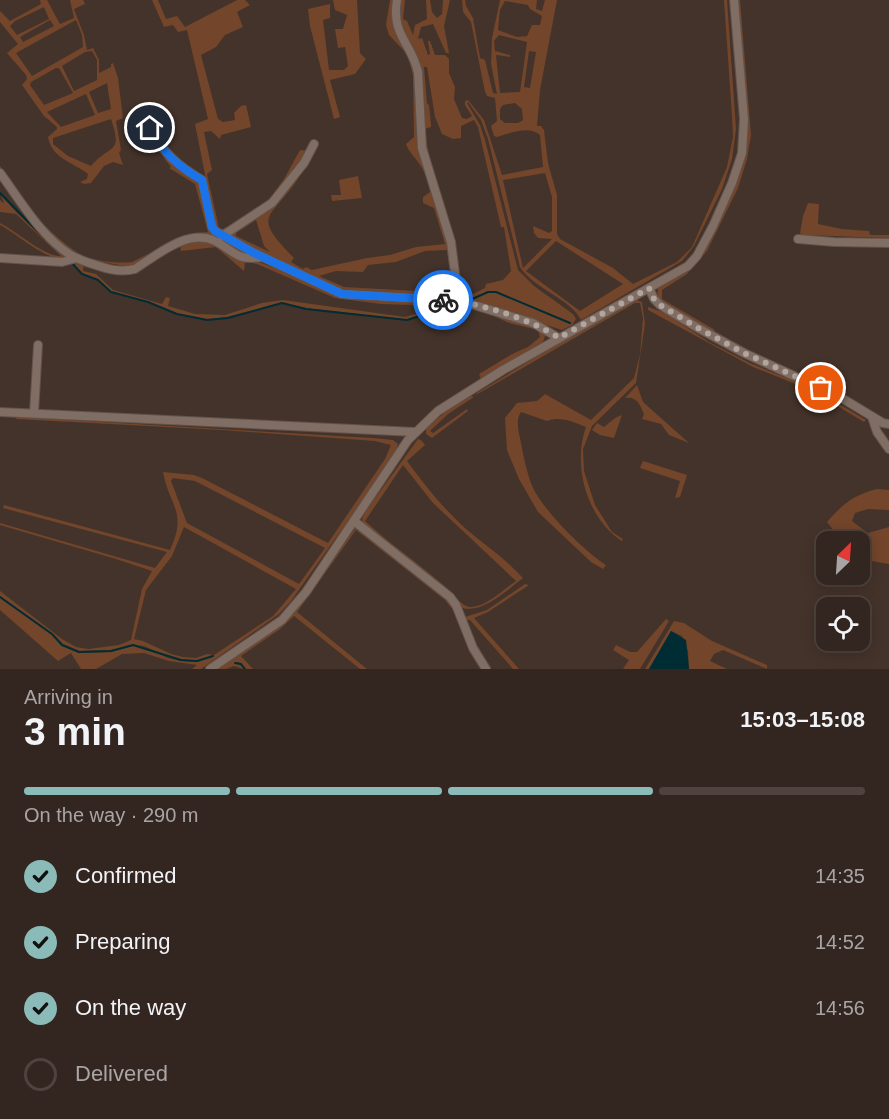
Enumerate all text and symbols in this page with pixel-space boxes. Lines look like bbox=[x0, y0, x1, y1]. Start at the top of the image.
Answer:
pin bbox=[124, 102, 175, 153]
icon: home bbox=[133, 111, 166, 144]
courier bbox=[413, 270, 473, 330]
icon: bike bbox=[427, 284, 460, 317]
pin bbox=[795, 362, 846, 413]
icon: bag bbox=[804, 371, 837, 404]
north arrow bbox=[816, 531, 870, 585]
map controls bbox=[816, 531, 870, 651]
button: locate bbox=[816, 597, 870, 651]
text: Arriving in bbox=[24, 686, 113, 708]
text: 15:03–15:08 bbox=[740, 707, 865, 732]
text: 3 min bbox=[24, 710, 126, 753]
text: On the way · 290 m bbox=[24, 804, 199, 826]
icon: check bbox=[24, 860, 57, 893]
text: Confirmed bbox=[75, 863, 176, 888]
text: 14:35 bbox=[815, 865, 865, 887]
icon: check bbox=[24, 926, 57, 959]
text: Preparing bbox=[75, 929, 170, 954]
text: 14:52 bbox=[815, 931, 865, 953]
icon: check bbox=[24, 992, 57, 1025]
text: On the way bbox=[75, 995, 186, 1020]
text: 14:56 bbox=[815, 997, 865, 1019]
text: Delivered bbox=[75, 1061, 168, 1086]

